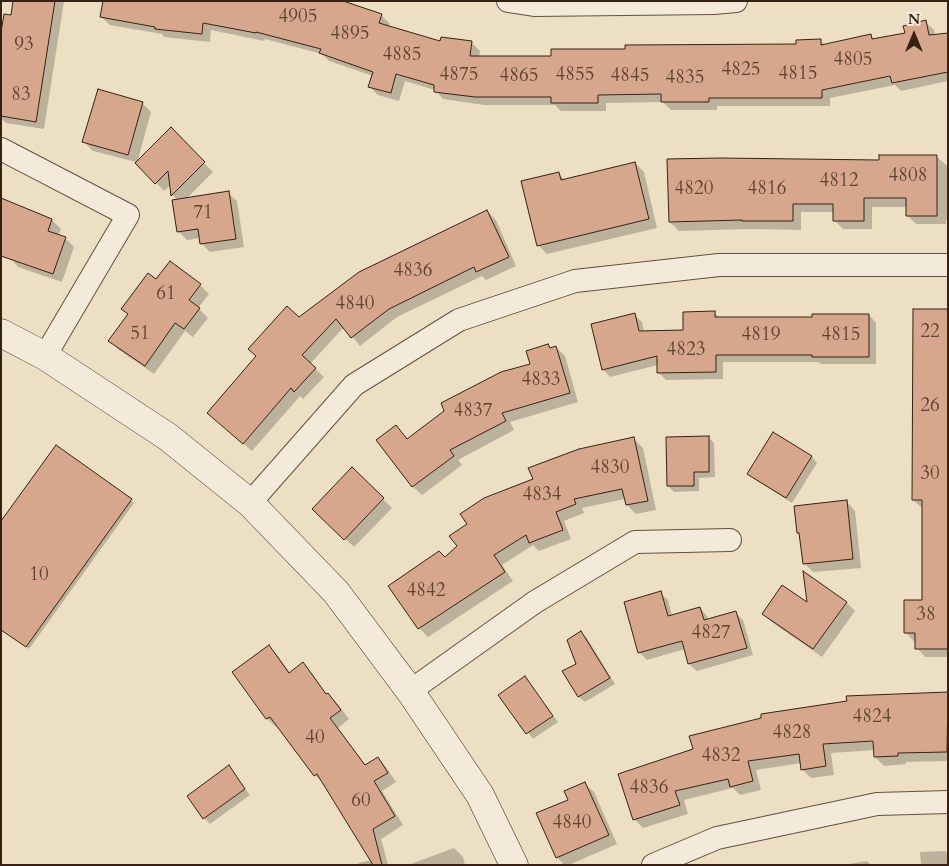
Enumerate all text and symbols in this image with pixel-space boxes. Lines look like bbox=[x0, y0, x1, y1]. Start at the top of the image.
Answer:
house number: 4905 bbox=[279, 7, 317, 29]
north arrow bbox=[889, 10, 939, 60]
text: N bbox=[908, 10, 920, 29]
house number: 4895 bbox=[331, 24, 369, 46]
house number: 93 bbox=[14, 35, 34, 57]
house number: 4885 bbox=[383, 45, 421, 67]
house number: 4805 bbox=[834, 50, 872, 72]
house number: 4825 bbox=[722, 60, 760, 82]
house number: 4815 bbox=[779, 64, 817, 86]
house number: 4875 bbox=[440, 65, 478, 87]
house number: 4855 bbox=[556, 65, 594, 87]
house number: 4865 bbox=[500, 66, 538, 88]
house number: 4845 bbox=[611, 66, 649, 88]
house number: 4835 bbox=[666, 68, 704, 90]
house number: 83 bbox=[11, 85, 31, 107]
house number: 4808 bbox=[889, 166, 927, 188]
house number: 4812 bbox=[820, 171, 858, 193]
house number: 4820 bbox=[675, 179, 713, 201]
house number: 4816 bbox=[748, 179, 786, 201]
house number: 71 bbox=[193, 203, 213, 225]
house number: 4836 bbox=[394, 261, 432, 283]
house number: 61 bbox=[156, 284, 176, 306]
house number: 4840 bbox=[336, 294, 374, 316]
house number: 22 bbox=[920, 322, 940, 344]
house number: 51 bbox=[130, 324, 150, 346]
house number: 4819 bbox=[742, 325, 780, 347]
house number: 4815 bbox=[822, 325, 860, 347]
house number: 4823 bbox=[667, 340, 705, 362]
house number: 4833 bbox=[522, 370, 560, 392]
house number: 26 bbox=[920, 396, 940, 418]
house number: 4837 bbox=[454, 401, 492, 423]
house number: 4830 bbox=[591, 458, 629, 480]
house number: 30 bbox=[920, 464, 940, 486]
house number: 4834 bbox=[523, 485, 561, 507]
house number: 10 bbox=[29, 565, 49, 587]
house number: 4842 bbox=[407, 581, 445, 603]
house number: 38 bbox=[916, 605, 936, 627]
house number: 4827 bbox=[692, 623, 730, 645]
house number: 4824 bbox=[853, 707, 891, 729]
house number: 4828 bbox=[773, 723, 811, 745]
house number: 40 bbox=[305, 728, 325, 750]
house number: 4832 bbox=[702, 746, 740, 768]
house number: 4836 bbox=[630, 778, 668, 800]
house number: 60 bbox=[351, 791, 371, 813]
house number: 4840 bbox=[553, 813, 591, 835]

